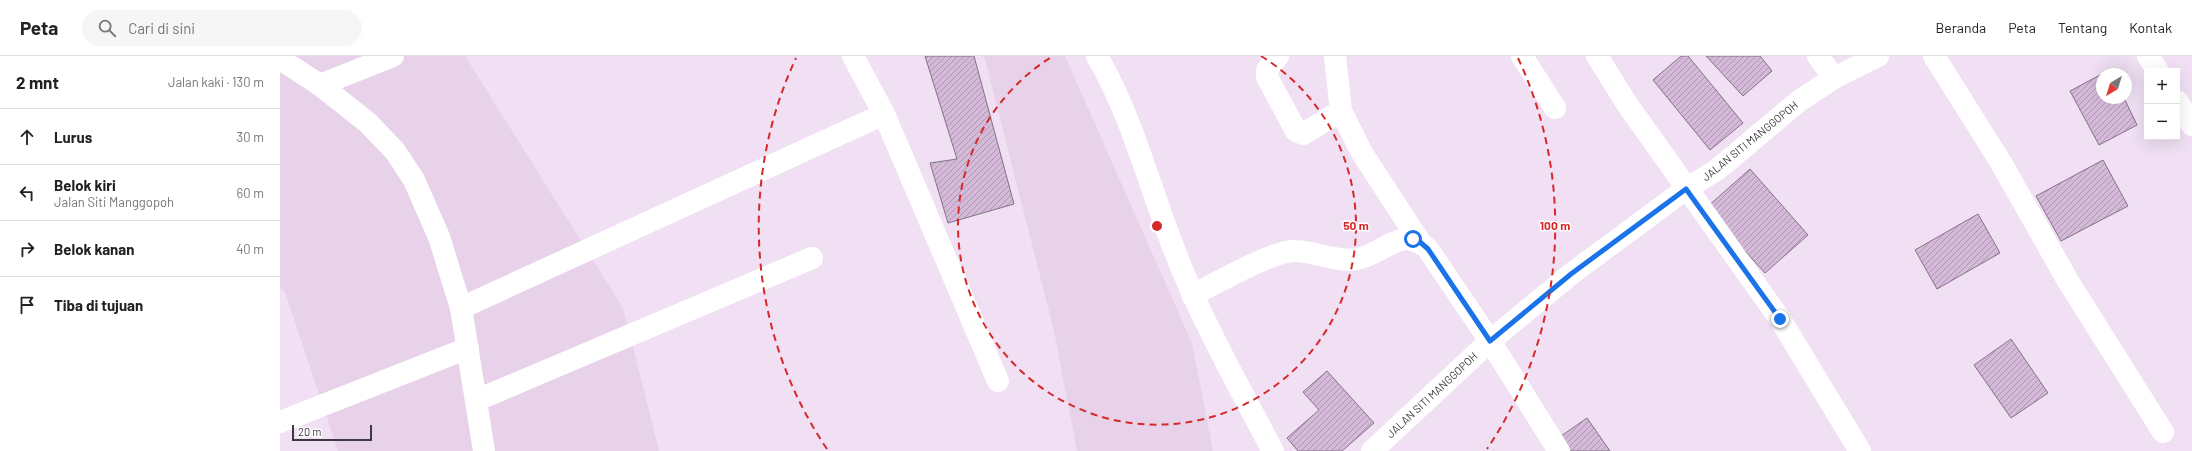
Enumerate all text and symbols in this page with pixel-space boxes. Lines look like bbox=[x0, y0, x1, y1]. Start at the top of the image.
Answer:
search box bbox=[82, 10, 362, 46]
text: Peta bbox=[20, 16, 58, 39]
icon: search bbox=[96, 17, 118, 39]
text: Cari di sini bbox=[128, 19, 195, 37]
text: Beranda bbox=[1936, 19, 1986, 36]
text: Peta bbox=[2008, 19, 2036, 36]
text: Tentang bbox=[2058, 19, 2107, 36]
text: Kontak bbox=[2129, 19, 2172, 36]
north arrow bbox=[2096, 68, 2132, 104]
map controls bbox=[2144, 68, 2180, 140]
button: + bbox=[2144, 68, 2180, 104]
text: 2 mnt bbox=[16, 72, 59, 92]
text: Jalan kaki · 130 m bbox=[168, 74, 264, 90]
street label: JALAN SITI MANGGOPOH bbox=[1699, 98, 1800, 183]
button: − bbox=[2144, 104, 2180, 140]
icon: ahead bbox=[16, 126, 38, 148]
text: Lurus bbox=[54, 128, 92, 146]
text: 30 m bbox=[237, 129, 264, 145]
text: Belok kiri bbox=[54, 176, 116, 194]
icon: left bbox=[16, 182, 38, 204]
text: 60 m bbox=[237, 185, 264, 201]
text: Jalan Siti Manggopoh bbox=[54, 194, 174, 210]
text: 50 m bbox=[1343, 218, 1369, 232]
text: 100 m bbox=[1540, 218, 1570, 232]
centre of rings bbox=[1150, 219, 1164, 233]
route start bbox=[1404, 230, 1422, 248]
icon: right bbox=[16, 238, 38, 260]
text: Belok kanan bbox=[54, 240, 134, 258]
text: 40 m bbox=[236, 241, 264, 257]
icon: arrive bbox=[16, 294, 38, 316]
text: Tiba di tujuan bbox=[54, 296, 143, 314]
route end bbox=[1771, 310, 1789, 328]
street label: JALAN SITI MANGGOPOH bbox=[1384, 349, 1480, 440]
scale bar bbox=[292, 423, 372, 442]
text: 20 m bbox=[298, 425, 321, 438]

